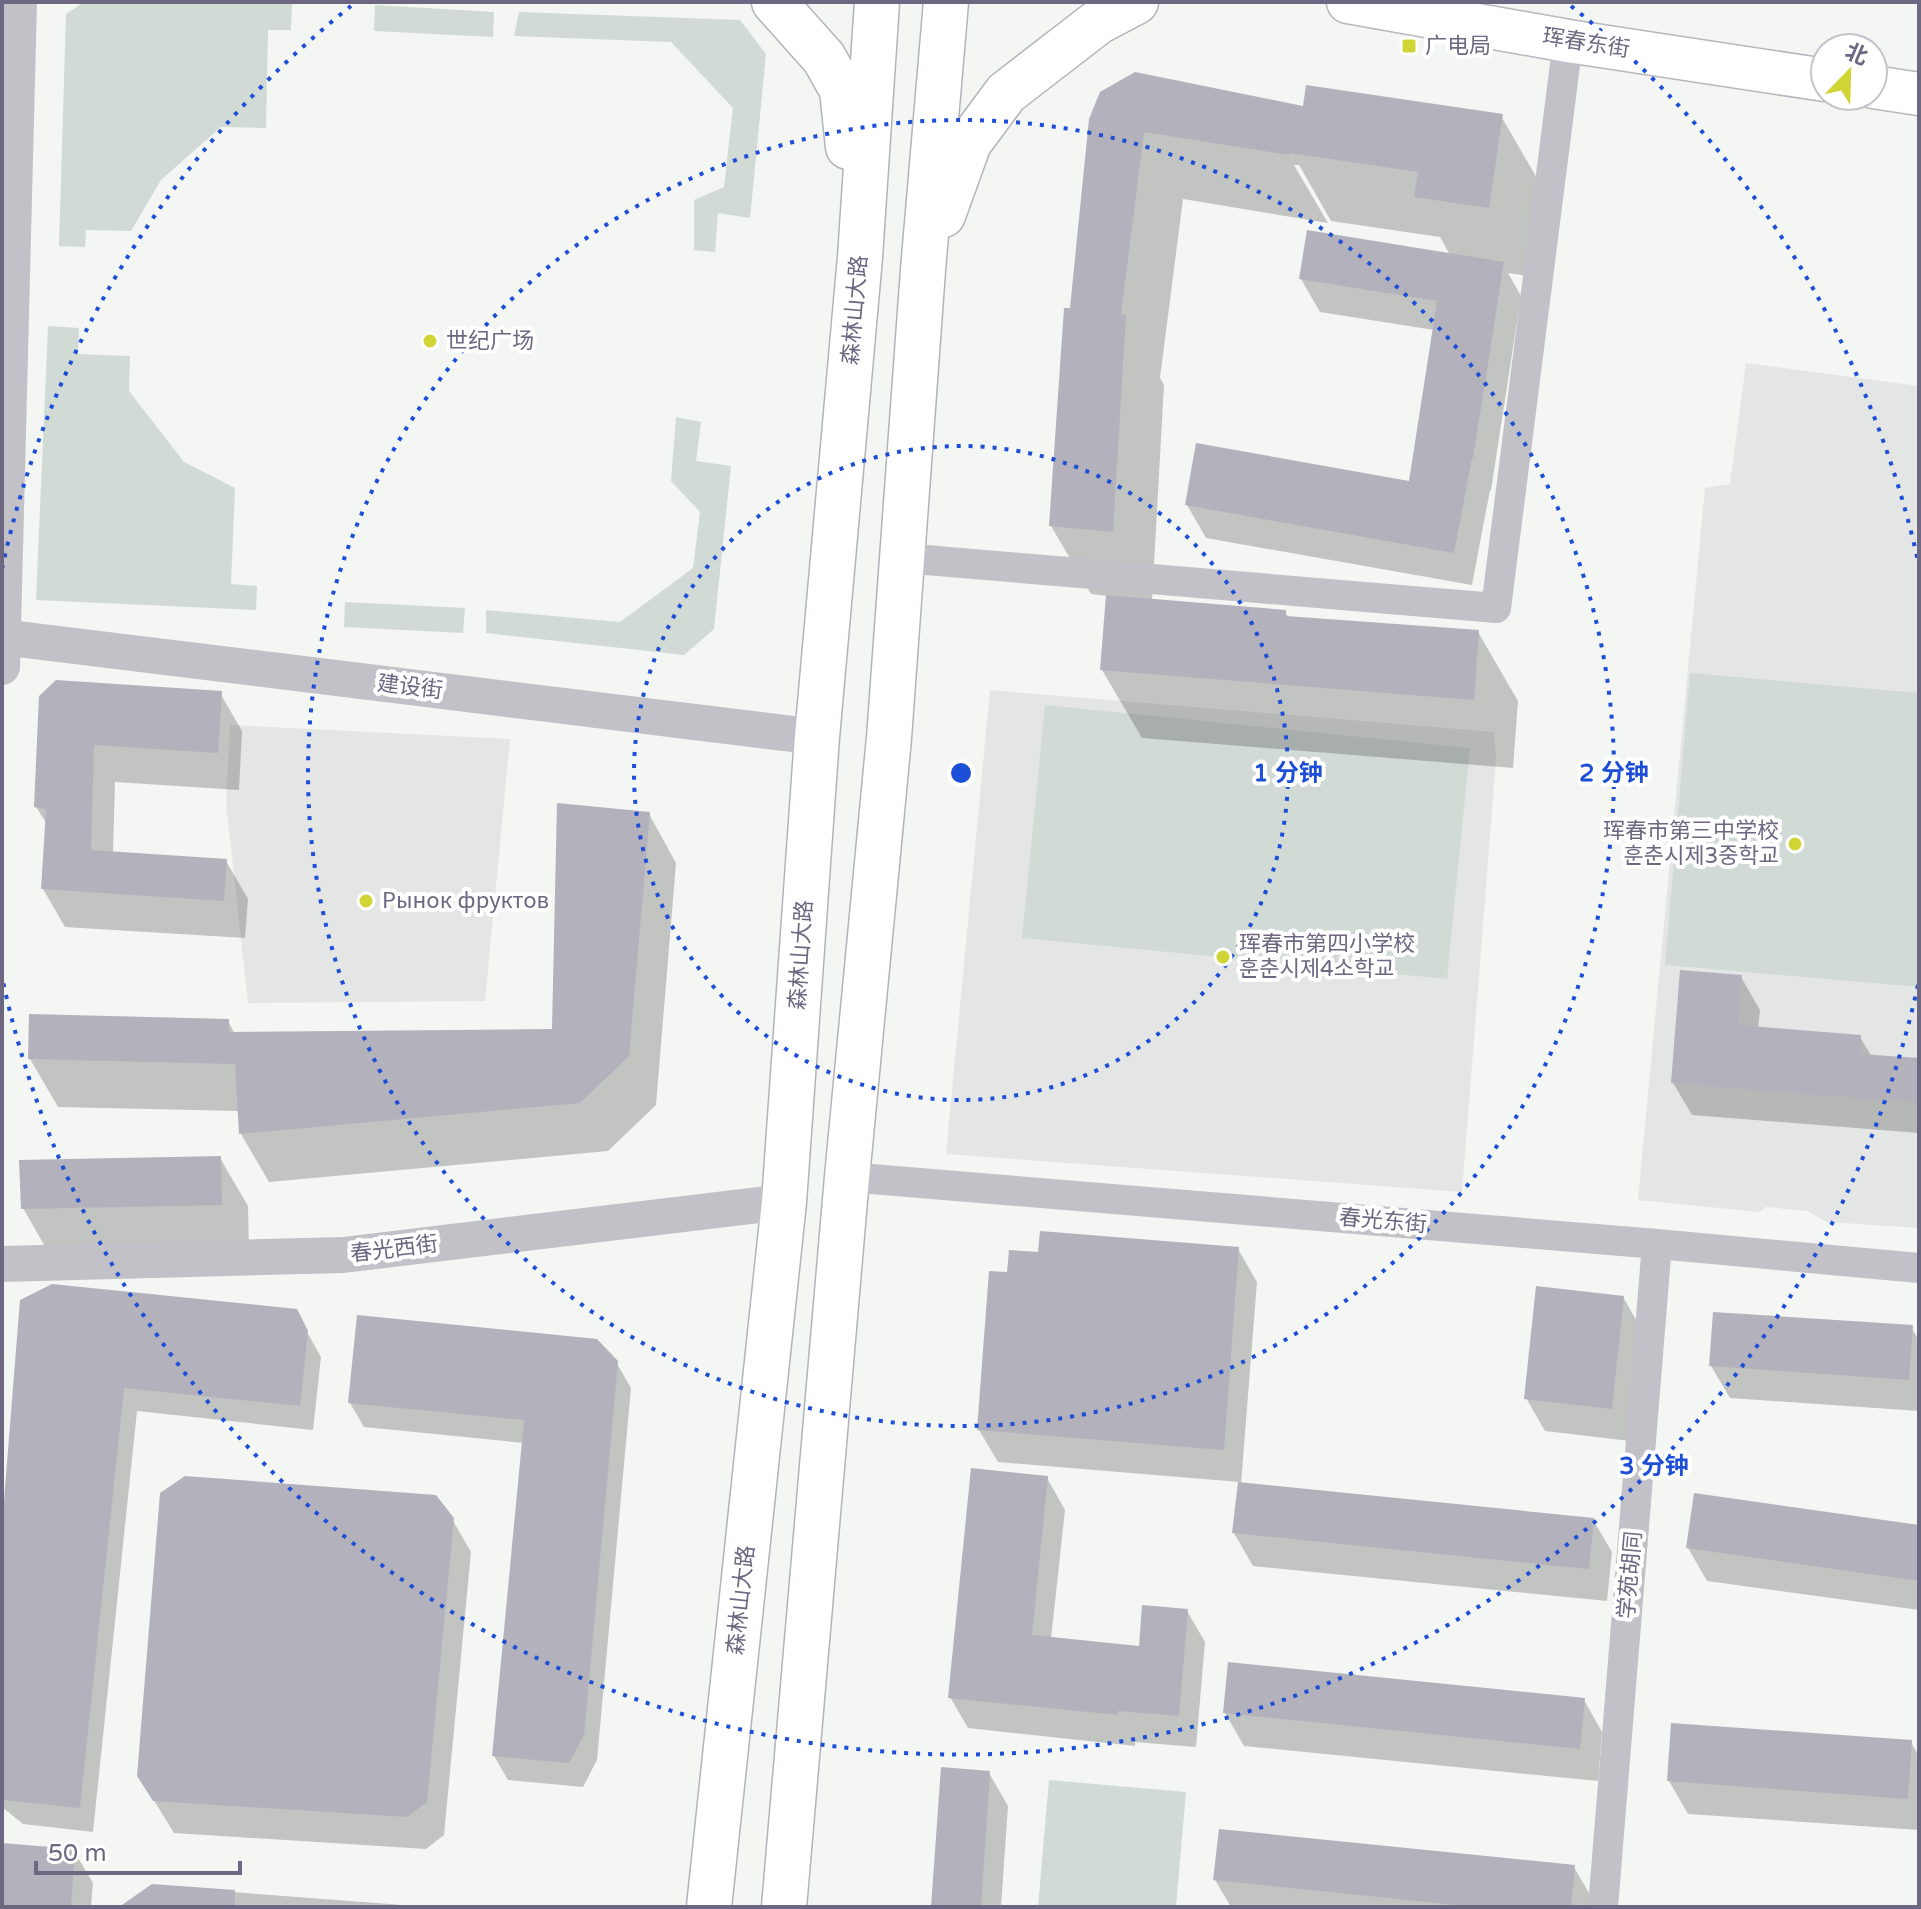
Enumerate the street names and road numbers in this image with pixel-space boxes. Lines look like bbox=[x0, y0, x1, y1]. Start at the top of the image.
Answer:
street label: 珲春东街 bbox=[1541, 23, 1631, 63]
street label: 森林山大路 bbox=[837, 254, 873, 366]
street label: 建设街 bbox=[376, 670, 444, 704]
street label: 森林山大路 bbox=[784, 899, 818, 1011]
street label: 春光东街 bbox=[1338, 1204, 1428, 1238]
street label: 春光西街 bbox=[349, 1231, 439, 1267]
street label: 学苑胡同 bbox=[1613, 1530, 1647, 1620]
street label: 森林山大路 bbox=[722, 1544, 760, 1656]

